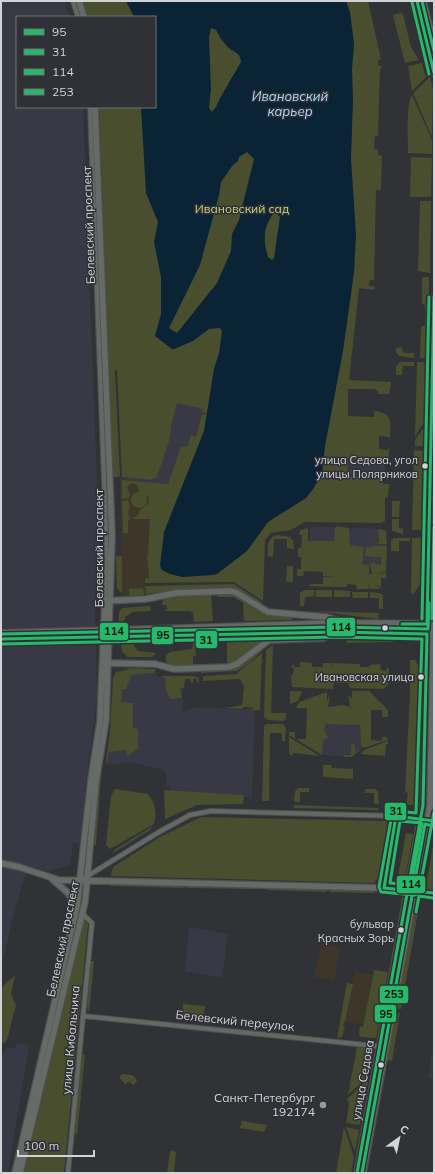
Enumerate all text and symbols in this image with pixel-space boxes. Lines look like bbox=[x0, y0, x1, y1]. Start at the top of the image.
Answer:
legend bbox=[16, 16, 156, 108]
text: 95 bbox=[52, 24, 66, 39]
text: 31 bbox=[52, 44, 66, 59]
text: 114 bbox=[52, 64, 74, 79]
text: 253 bbox=[52, 84, 74, 99]
water label: Ивановский карьер bbox=[252, 88, 329, 119]
street label: Белевский проспект bbox=[79, 165, 98, 284]
park label: Ивановский сад bbox=[195, 201, 289, 216]
place label: улица Седова, угол улицы Полярников bbox=[315, 453, 418, 481]
marker: улица Седова, угол улицы Полярников bbox=[420, 461, 430, 471]
street label: Белевский проспект bbox=[91, 488, 106, 607]
line badge: 114 bbox=[326, 617, 356, 637]
text: 114 bbox=[331, 620, 351, 634]
line badge: 114 bbox=[99, 622, 129, 641]
unlabelled marker bbox=[380, 623, 390, 633]
text: 114 bbox=[104, 624, 124, 638]
line badge: 95 bbox=[151, 626, 174, 645]
text: 95 bbox=[156, 628, 170, 642]
line badge: 31 bbox=[195, 630, 218, 649]
text: 31 bbox=[199, 633, 213, 647]
place label: Ивановская улица bbox=[315, 670, 414, 684]
marker: Ивановская улица bbox=[416, 672, 426, 682]
line badge: 31 bbox=[384, 802, 407, 821]
text: 31 bbox=[389, 804, 403, 818]
line badge: 114 bbox=[396, 875, 426, 894]
text: 114 bbox=[401, 877, 421, 891]
street label: Белевский проспект bbox=[43, 879, 82, 998]
place label: бульвар Красных Зорь bbox=[318, 917, 394, 945]
marker: бульвар Красных Зорь bbox=[396, 925, 406, 935]
street label: улица Кибальчича bbox=[58, 985, 83, 1095]
line badge: 253 bbox=[379, 985, 409, 1004]
text: 253 bbox=[384, 987, 404, 1001]
line badge: 95 bbox=[374, 1004, 397, 1023]
street label: Белевский переулок bbox=[175, 1007, 296, 1034]
text: 95 bbox=[379, 1007, 393, 1021]
street label: улица Седова bbox=[348, 1039, 377, 1121]
unlabelled marker bbox=[376, 1060, 386, 1070]
place label: Санкт-Петербург 192174 bbox=[214, 1090, 316, 1119]
marker: Санкт-Петербург 192174 bbox=[318, 1100, 328, 1110]
north arrow bbox=[379, 1118, 419, 1158]
text: С bbox=[397, 1122, 412, 1138]
scale bar bbox=[18, 1132, 94, 1158]
text: 100 m bbox=[24, 1138, 59, 1153]

